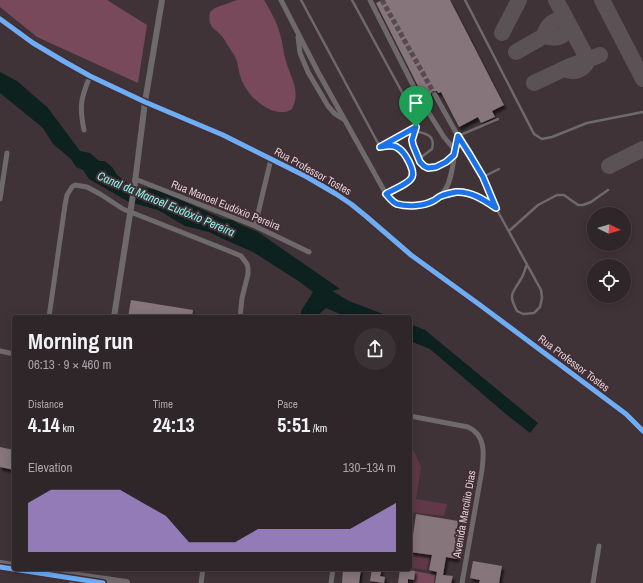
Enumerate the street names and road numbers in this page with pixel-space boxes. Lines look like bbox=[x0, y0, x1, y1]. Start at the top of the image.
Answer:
street label: Rua Professor Tostes bbox=[272, 144, 354, 198]
street label: Rua Manoel Eudóxio Pereira bbox=[169, 177, 283, 233]
street label: Rua Professor Tostes bbox=[535, 332, 613, 395]
street label: Avenida Marcílio Dias bbox=[449, 469, 479, 560]

